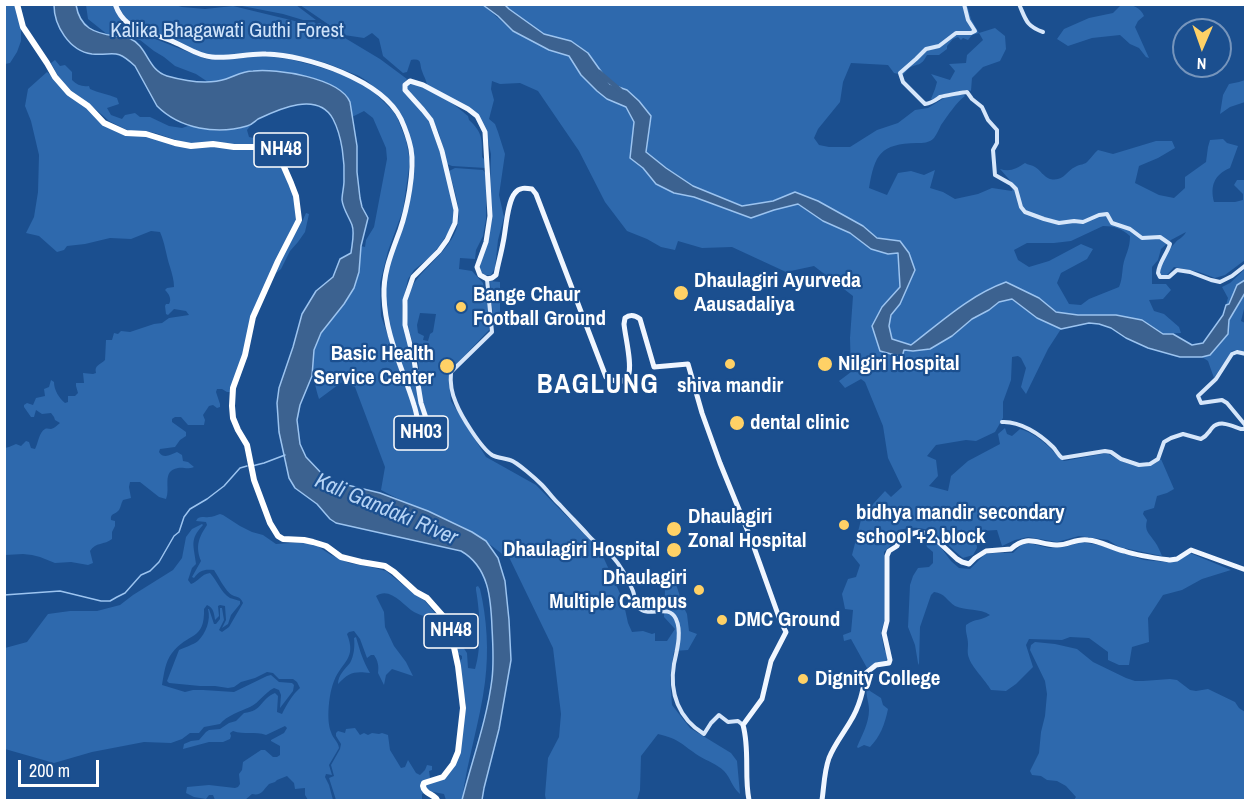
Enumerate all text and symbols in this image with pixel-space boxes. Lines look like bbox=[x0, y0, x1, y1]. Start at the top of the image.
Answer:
park label: Kalika Bhagawati Guthi Forest bbox=[110, 18, 344, 44]
north arrow bbox=[1172, 18, 1232, 78]
text: N bbox=[1196, 53, 1207, 75]
road number: NH48 bbox=[254, 133, 308, 167]
place label: Dhaulagiri Ayurveda Aausadaliya bbox=[694, 268, 861, 318]
place label: Bange Chaur Football Ground bbox=[473, 282, 606, 332]
marker: Dhaulagiri Ayurveda Aausadaliya bbox=[672, 284, 690, 302]
marker: Bange Chaur Football Ground bbox=[454, 300, 468, 314]
place label: Basic Health Service Center bbox=[313, 341, 434, 391]
place label: Nilgiri Hospital bbox=[838, 351, 960, 377]
marker: Nilgiri Hospital bbox=[816, 355, 834, 373]
marker: Basic Health Service Center bbox=[438, 357, 456, 375]
marker: shiva mandir bbox=[723, 357, 737, 371]
district label: BAGLUNG bbox=[537, 370, 659, 402]
place label: shiva mandir bbox=[677, 373, 783, 399]
place label: dental clinic bbox=[750, 410, 850, 436]
marker: dental clinic bbox=[728, 414, 746, 432]
road number: NH03 bbox=[394, 416, 448, 450]
water label: Kali Gandaki River bbox=[311, 468, 461, 552]
place label: bidhya mandir secondary school +2 block bbox=[856, 500, 1065, 550]
place label: Dhaulagiri Zonal Hospital bbox=[688, 504, 807, 554]
marker: bidhya mandir secondary school +2 block bbox=[837, 518, 851, 532]
marker: Dhaulagiri Zonal Hospital bbox=[665, 520, 683, 538]
place label: Dhaulagiri Hospital bbox=[503, 537, 660, 563]
marker: Dhaulagiri Hospital bbox=[665, 541, 683, 559]
place label: Dhaulagiri Multiple Campus bbox=[549, 565, 687, 615]
marker: Dhaulagiri Multiple Campus bbox=[692, 583, 706, 597]
place label: DMC Ground bbox=[734, 607, 840, 633]
marker: DMC Ground bbox=[715, 613, 729, 627]
road number: NH48 bbox=[424, 614, 478, 648]
place label: Dignity College bbox=[815, 666, 940, 692]
marker: Dignity College bbox=[796, 672, 810, 686]
scale bar bbox=[21, 748, 102, 786]
text: 200 m bbox=[29, 758, 70, 783]

